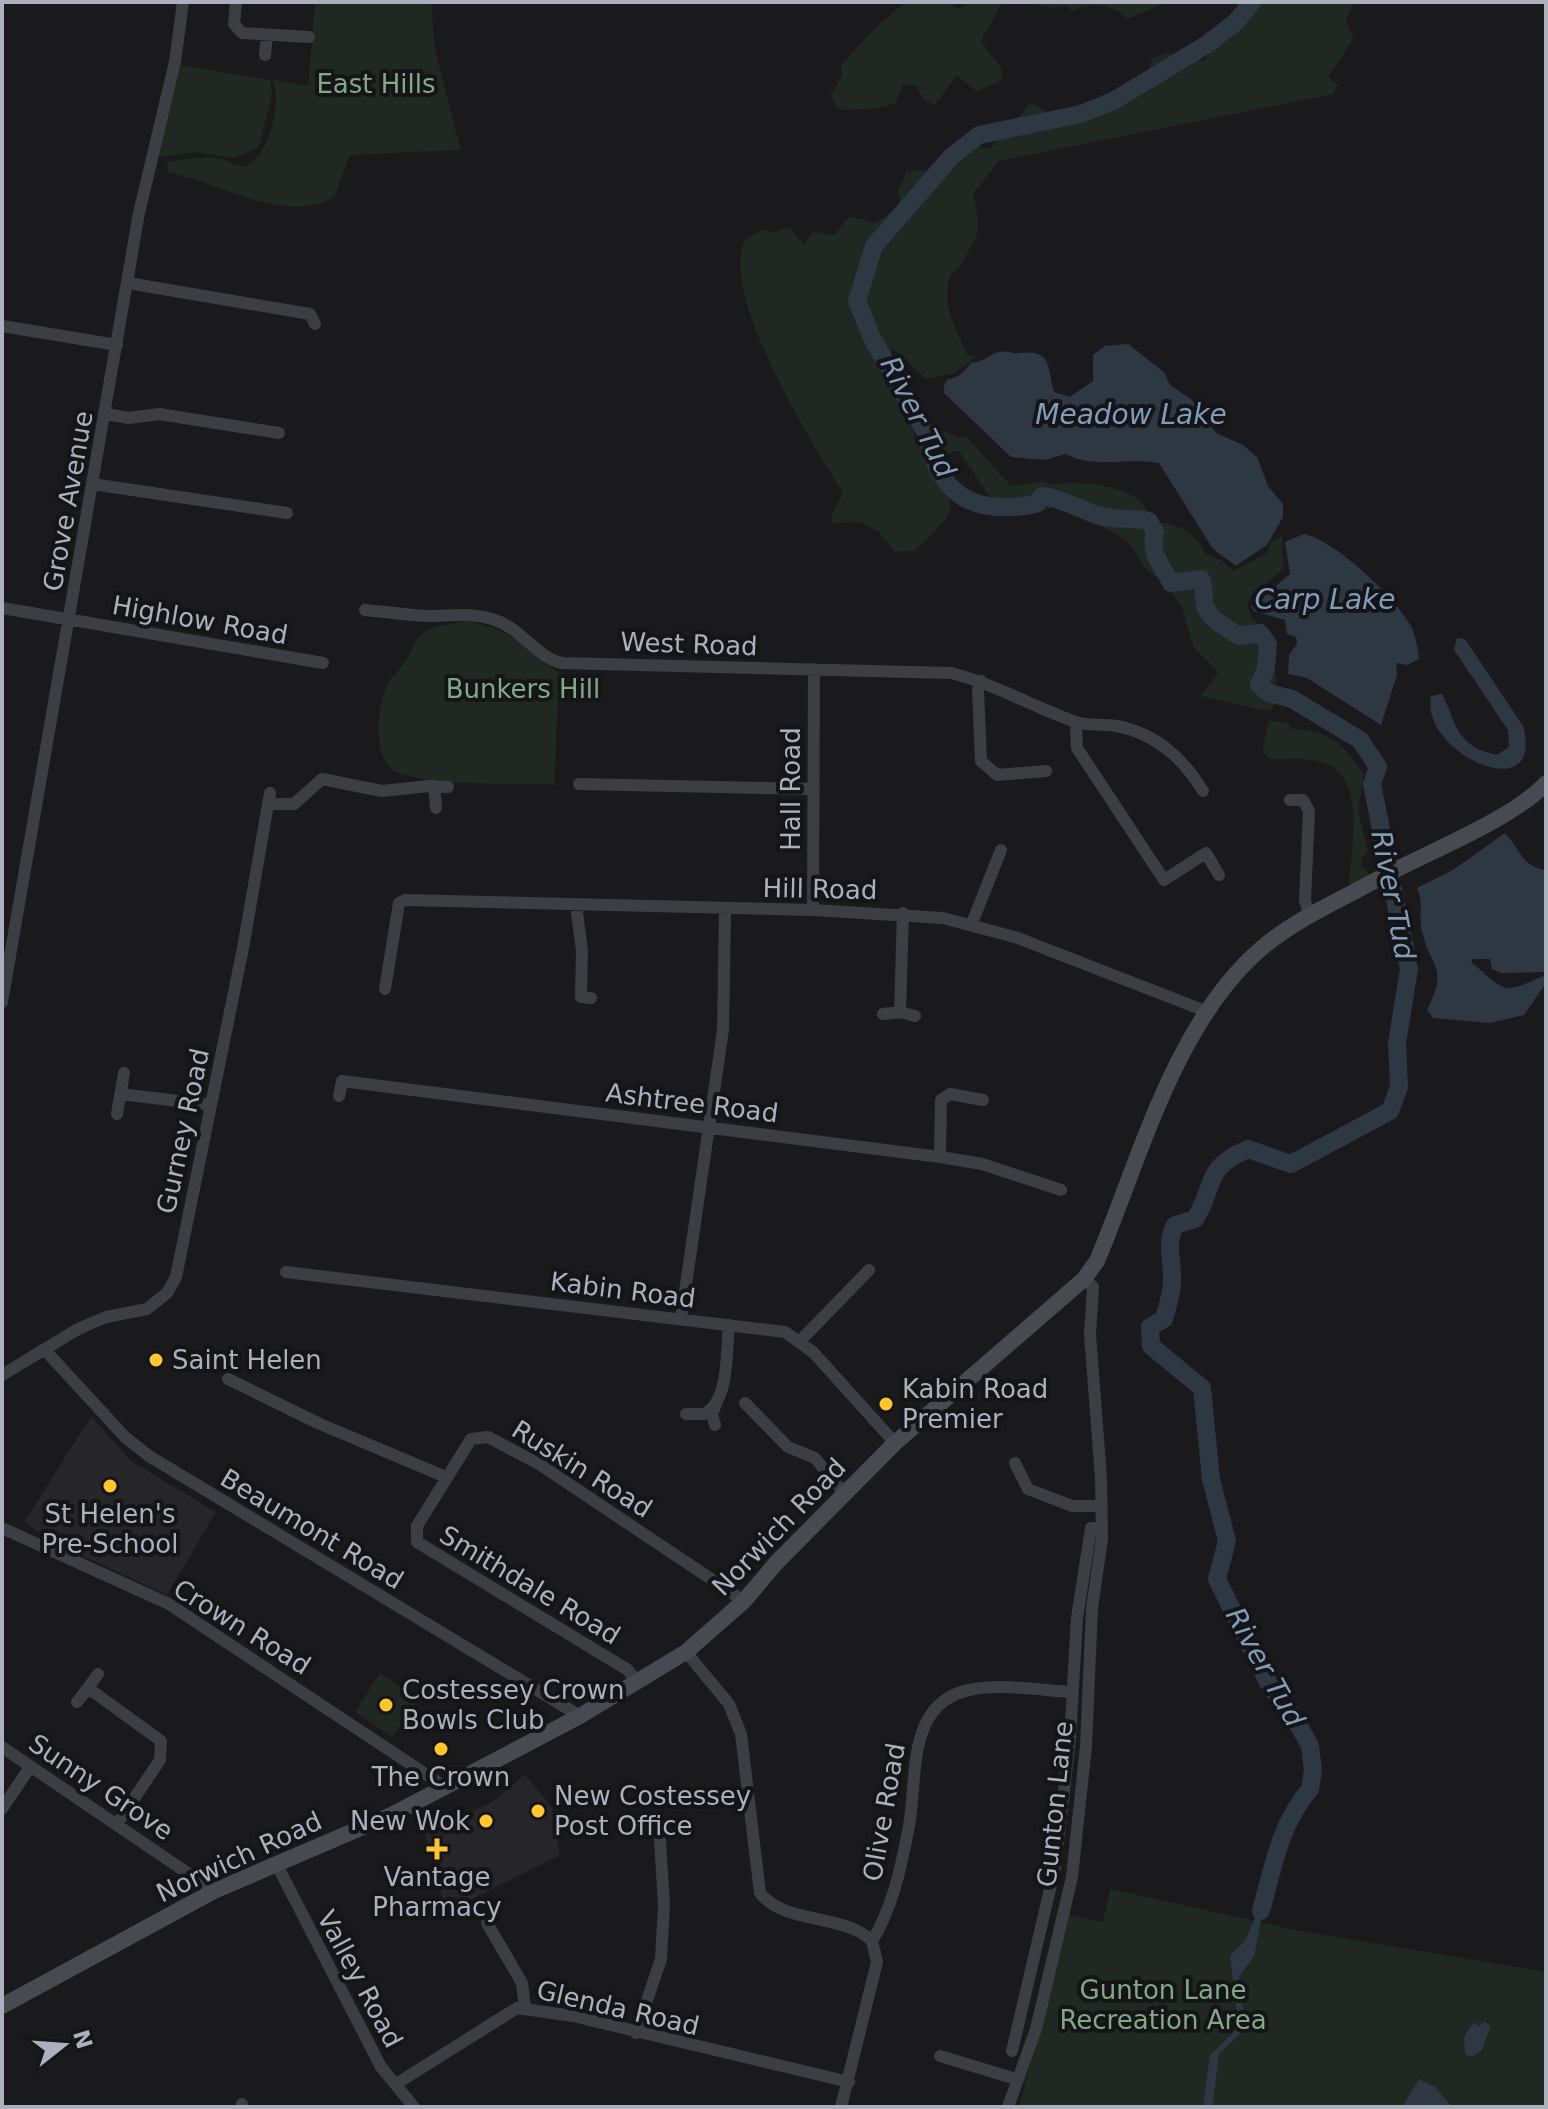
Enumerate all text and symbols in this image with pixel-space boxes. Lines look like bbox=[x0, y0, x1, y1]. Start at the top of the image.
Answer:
park label: East Hills bbox=[316, 69, 436, 99]
water label: River Tud bbox=[874, 351, 963, 483]
water label: Meadow Lake bbox=[1035, 398, 1227, 431]
street label: Grove Avenue bbox=[37, 409, 99, 593]
water label: Carp Lake bbox=[1254, 583, 1396, 616]
street label: Highlow Road bbox=[110, 590, 290, 650]
street label: West Road bbox=[620, 627, 758, 661]
park label: Bunkers Hill bbox=[446, 674, 600, 704]
street label: Hall Road bbox=[776, 727, 806, 851]
water label: River Tud bbox=[1364, 827, 1422, 963]
street label: Hill Road bbox=[762, 873, 878, 905]
street label: Gurney Road bbox=[151, 1046, 215, 1216]
street label: Ashtree Road bbox=[604, 1078, 780, 1128]
street label: Kabin Road bbox=[549, 1266, 697, 1314]
place label: Saint Helen bbox=[172, 1345, 322, 1375]
marker: Saint Helen bbox=[147, 1351, 165, 1369]
place label: Kabin Road Premier bbox=[902, 1374, 1048, 1434]
marker: Kabin Road Premier bbox=[877, 1395, 895, 1413]
street label: Ruskin Road bbox=[507, 1414, 657, 1524]
street label: Norwich Road bbox=[706, 1452, 852, 1602]
street label: Beaumont Road bbox=[215, 1463, 409, 1595]
marker: St Helen's Pre-School bbox=[101, 1477, 119, 1495]
place label: St Helen's Pre-School bbox=[41, 1499, 179, 1559]
street label: Smithdale Road bbox=[434, 1519, 626, 1651]
street label: Crown Road bbox=[168, 1573, 316, 1681]
water label: River Tud bbox=[1219, 1602, 1311, 1733]
place label: Costessey Crown Bowls Club bbox=[402, 1675, 624, 1735]
marker: Costessey Crown Bowls Club bbox=[377, 1696, 395, 1714]
street label: Gunton Lane bbox=[1031, 1719, 1079, 1889]
street label: Sunny Grove bbox=[23, 1728, 179, 1846]
marker: The Crown bbox=[432, 1740, 450, 1758]
street label: Olive Road bbox=[857, 1741, 911, 1883]
place label: The Crown bbox=[371, 1762, 510, 1792]
place label: New Costessey Post Office bbox=[554, 1781, 751, 1841]
marker: New Costessey Post Office bbox=[529, 1802, 547, 1820]
street label: Norwich Road bbox=[152, 1806, 326, 1908]
place label: New Wok bbox=[350, 1806, 470, 1836]
marker: New Wok bbox=[477, 1812, 495, 1830]
marker: Vantage Pharmacy bbox=[428, 1840, 446, 1858]
place label: Vantage Pharmacy bbox=[372, 1862, 502, 1922]
street label: Valley Road bbox=[311, 1905, 409, 2053]
street label: Glenda Road bbox=[534, 1975, 702, 2041]
park label: Gunton Lane Recreation Area bbox=[1059, 1975, 1267, 2035]
north arrow bbox=[24, 2005, 104, 2085]
text: N bbox=[68, 2027, 97, 2052]

